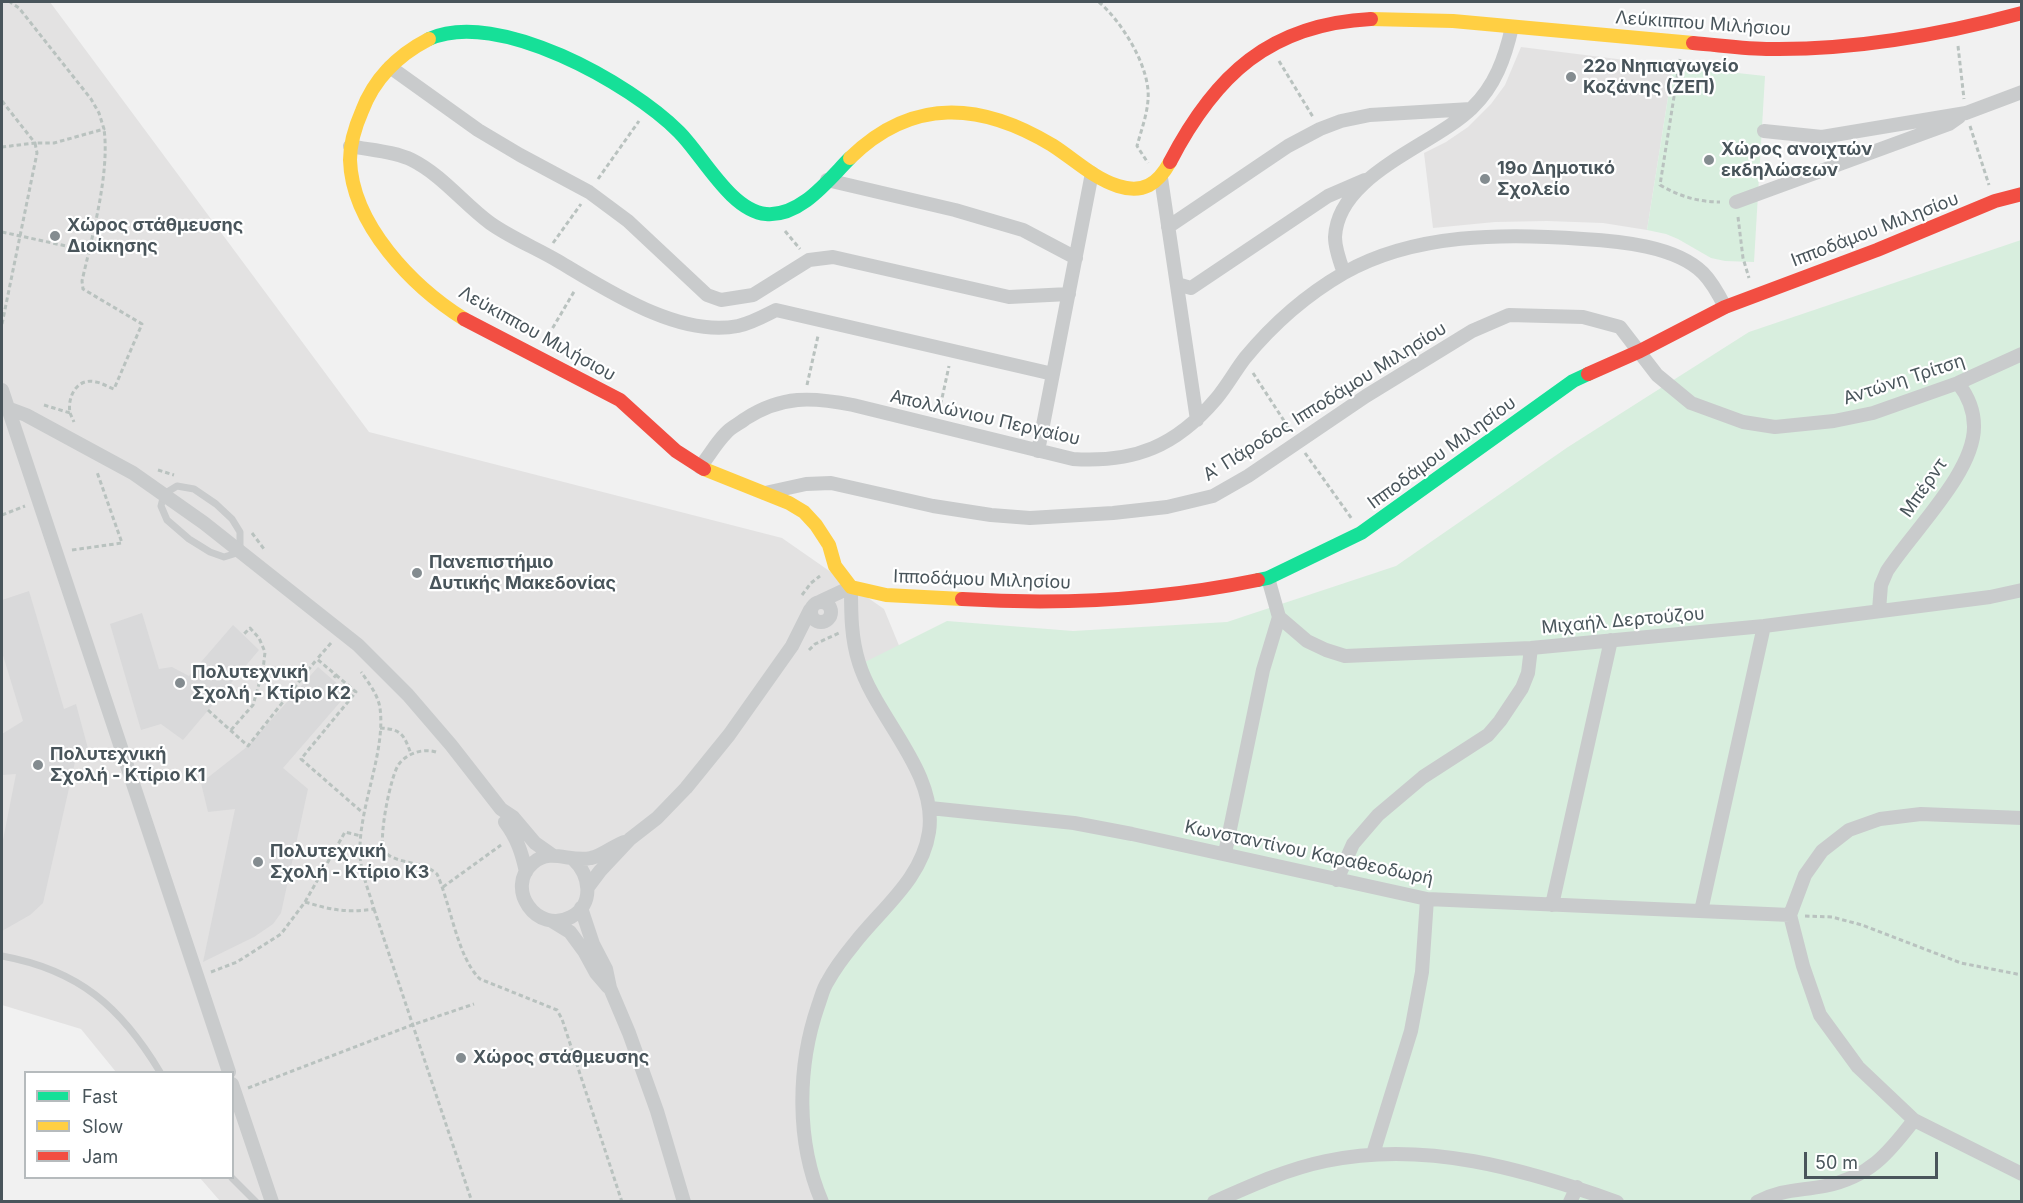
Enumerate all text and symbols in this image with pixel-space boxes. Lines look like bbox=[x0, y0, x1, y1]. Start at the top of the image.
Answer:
street label: Λεύκιππου Μιλήσιου bbox=[1615, 7, 1791, 41]
place label: 22ο Νηπιαγωγείο Κοζάνης (ΖΕΠ) bbox=[1583, 56, 1739, 98]
marker: 22ο Νηπιαγωγείο Κοζάνης (ΖΕΠ) bbox=[1564, 70, 1578, 84]
place label: Χώρος ανοιχτών εκδηλώσεων bbox=[1721, 139, 1872, 182]
marker: Χώρος ανοιχτών εκδηλώσεων bbox=[1702, 153, 1716, 167]
place label: 19ο Δημοτικό Σχολείο bbox=[1497, 158, 1615, 201]
marker: 19ο Δημοτικό Σχολείο bbox=[1478, 172, 1492, 186]
street label: Ιπποδάμου Μιλησίου bbox=[1788, 188, 1962, 272]
place label: Χώρος στάθμευσης Διοίκησης bbox=[67, 215, 243, 258]
marker: Χώρος στάθμευσης Διοίκησης bbox=[48, 229, 62, 243]
street label: Λεύκιππου Μιλήσιου bbox=[455, 282, 619, 386]
street label: Α' Πάροδος Ιπποδάμου Μιλησίου bbox=[1199, 318, 1451, 486]
street label: Αντώνη Τρίτση bbox=[1840, 350, 1968, 410]
street label: Απολλώνιου Περγαίου bbox=[888, 386, 1082, 450]
street label: Ιπποδάμου Μιλησίου bbox=[1364, 392, 1520, 514]
street label: Μπέρντ bbox=[1896, 454, 1952, 522]
place label: Πανεπιστήμιο Δυτικής Μακεδονίας bbox=[429, 552, 616, 594]
marker: Πανεπιστήμιο Δυτικής Μακεδονίας bbox=[410, 566, 424, 580]
street label: Ιπποδάμου Μιλησίου bbox=[893, 566, 1071, 594]
street label: Μιχαήλ Δερτούζου bbox=[1541, 603, 1705, 639]
place label: Πολυτεχνική Σχολή - Κτίριο Κ2 bbox=[192, 662, 351, 704]
marker: Πολυτεχνική Σχολή - Κτίριο Κ2 bbox=[173, 676, 187, 690]
place label: Πολυτεχνική Σχολή - Κτίριο Κ1 bbox=[50, 744, 205, 786]
marker: Πολυτεχνική Σχολή - Κτίριο Κ1 bbox=[31, 758, 45, 772]
street label: Κωνσταντίνου Καραθεοδωρή bbox=[1183, 816, 1435, 890]
place label: Πολυτεχνική Σχολή - Κτίριο Κ3 bbox=[270, 841, 429, 884]
marker: Πολυτεχνική Σχολή - Κτίριο Κ3 bbox=[251, 855, 265, 869]
place label: Χώρος στάθμευσης bbox=[473, 1047, 649, 1069]
marker: Χώρος στάθμευσης bbox=[454, 1051, 468, 1065]
legend bbox=[24, 1071, 234, 1179]
text: Fast bbox=[82, 1086, 118, 1107]
text: Slow bbox=[82, 1116, 123, 1137]
scale bar bbox=[1807, 1140, 1940, 1178]
text: Jam bbox=[82, 1146, 118, 1167]
text: 50 m bbox=[1815, 1152, 1858, 1173]

